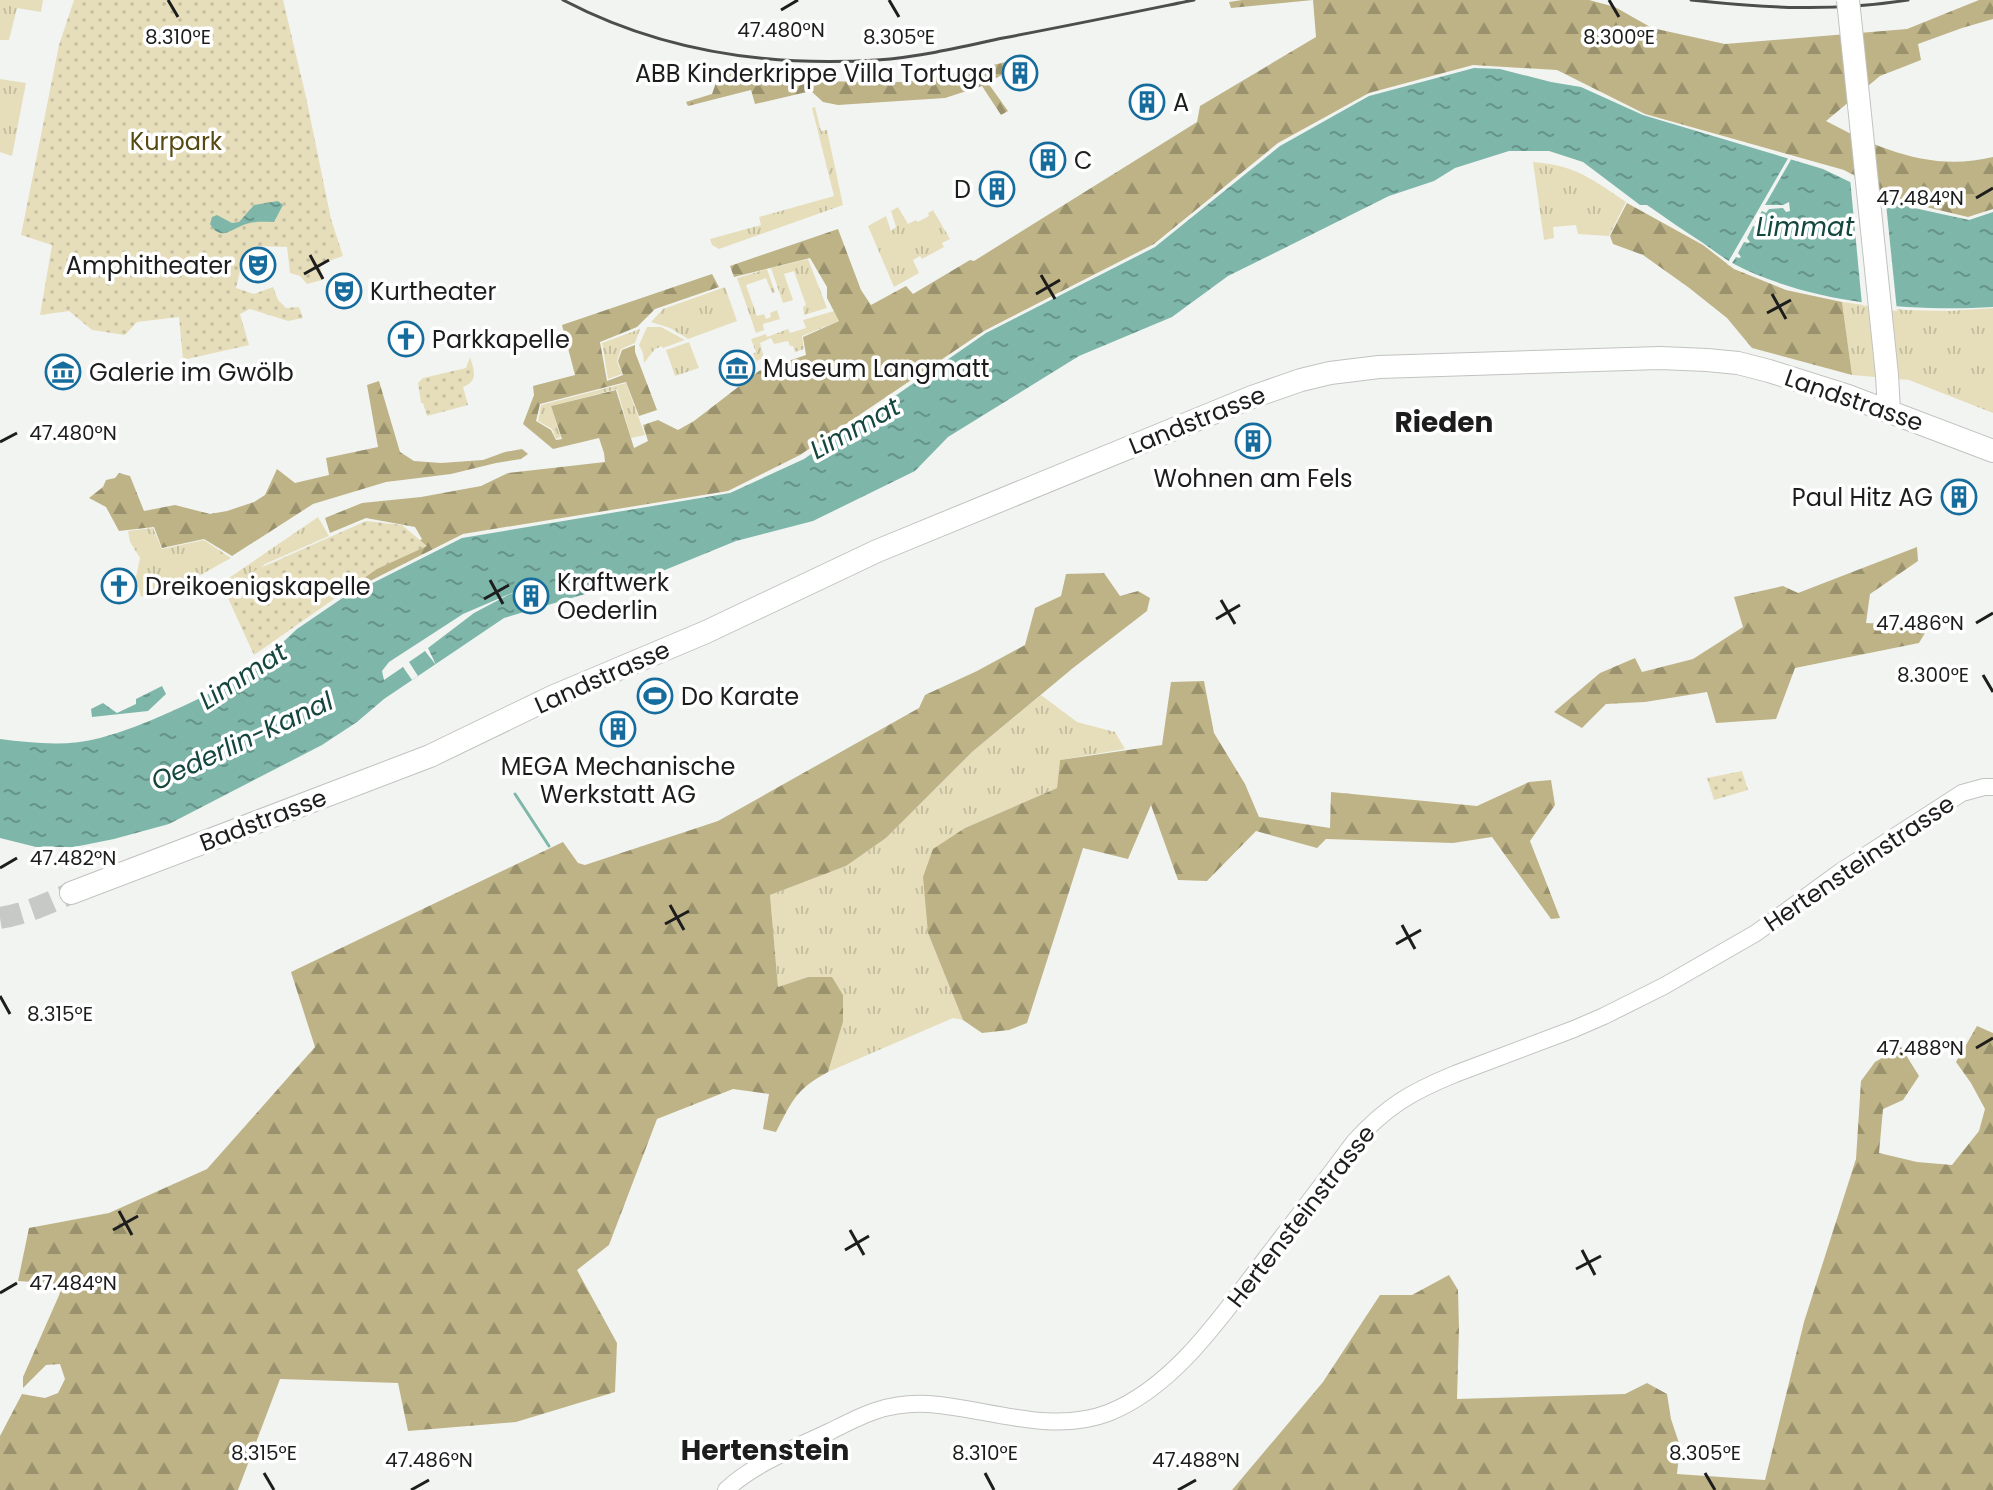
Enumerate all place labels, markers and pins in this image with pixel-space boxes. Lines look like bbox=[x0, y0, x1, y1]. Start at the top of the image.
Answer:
building icon: ABB Kinderkrippe Villa Tortuga bbox=[1001, 54, 1039, 92]
place label: ABB Kinderkrippe Villa Tortuga bbox=[635, 57, 994, 90]
building icon: A bbox=[1128, 83, 1166, 121]
place label: A bbox=[1173, 86, 1189, 119]
building icon: C bbox=[1029, 141, 1067, 179]
place label: C bbox=[1074, 144, 1093, 177]
building icon: D bbox=[978, 170, 1016, 208]
place label: D bbox=[954, 173, 971, 206]
theatre icon: Amphitheater bbox=[239, 246, 277, 284]
place label: Amphitheater bbox=[66, 249, 232, 282]
theatre icon: Kurtheater bbox=[325, 272, 363, 310]
place label: Kurtheater bbox=[370, 275, 497, 308]
church icon: Parkkapelle bbox=[387, 320, 425, 358]
place label: Parkkapelle bbox=[432, 323, 570, 356]
museum icon: Museum Langmatt bbox=[718, 349, 756, 387]
place label: Museum Langmatt bbox=[763, 352, 990, 385]
museum icon: Galerie im Gwölb bbox=[44, 353, 82, 391]
place label: Galerie im Gwölb bbox=[89, 356, 294, 389]
building icon: Wohnen am Fels bbox=[1234, 422, 1272, 460]
place label: Wohnen am Fels bbox=[1154, 462, 1352, 495]
building icon: Paul Hitz AG bbox=[1940, 478, 1978, 516]
place label: Paul Hitz AG bbox=[1792, 481, 1933, 514]
place label: Kraftwerk Oederlin bbox=[557, 566, 670, 627]
church icon: Dreikoenigskapelle bbox=[100, 567, 138, 605]
place label: Dreikoenigskapelle bbox=[145, 570, 371, 603]
building icon: Kraftwerk Oederlin bbox=[512, 577, 550, 615]
sports icon: Do Karate bbox=[636, 677, 674, 715]
place label: Do Karate bbox=[681, 680, 799, 713]
building icon: MEGA Mechanische Werkstatt AG bbox=[599, 710, 637, 748]
place label: MEGA Mechanische Werkstatt AG bbox=[501, 750, 735, 811]

